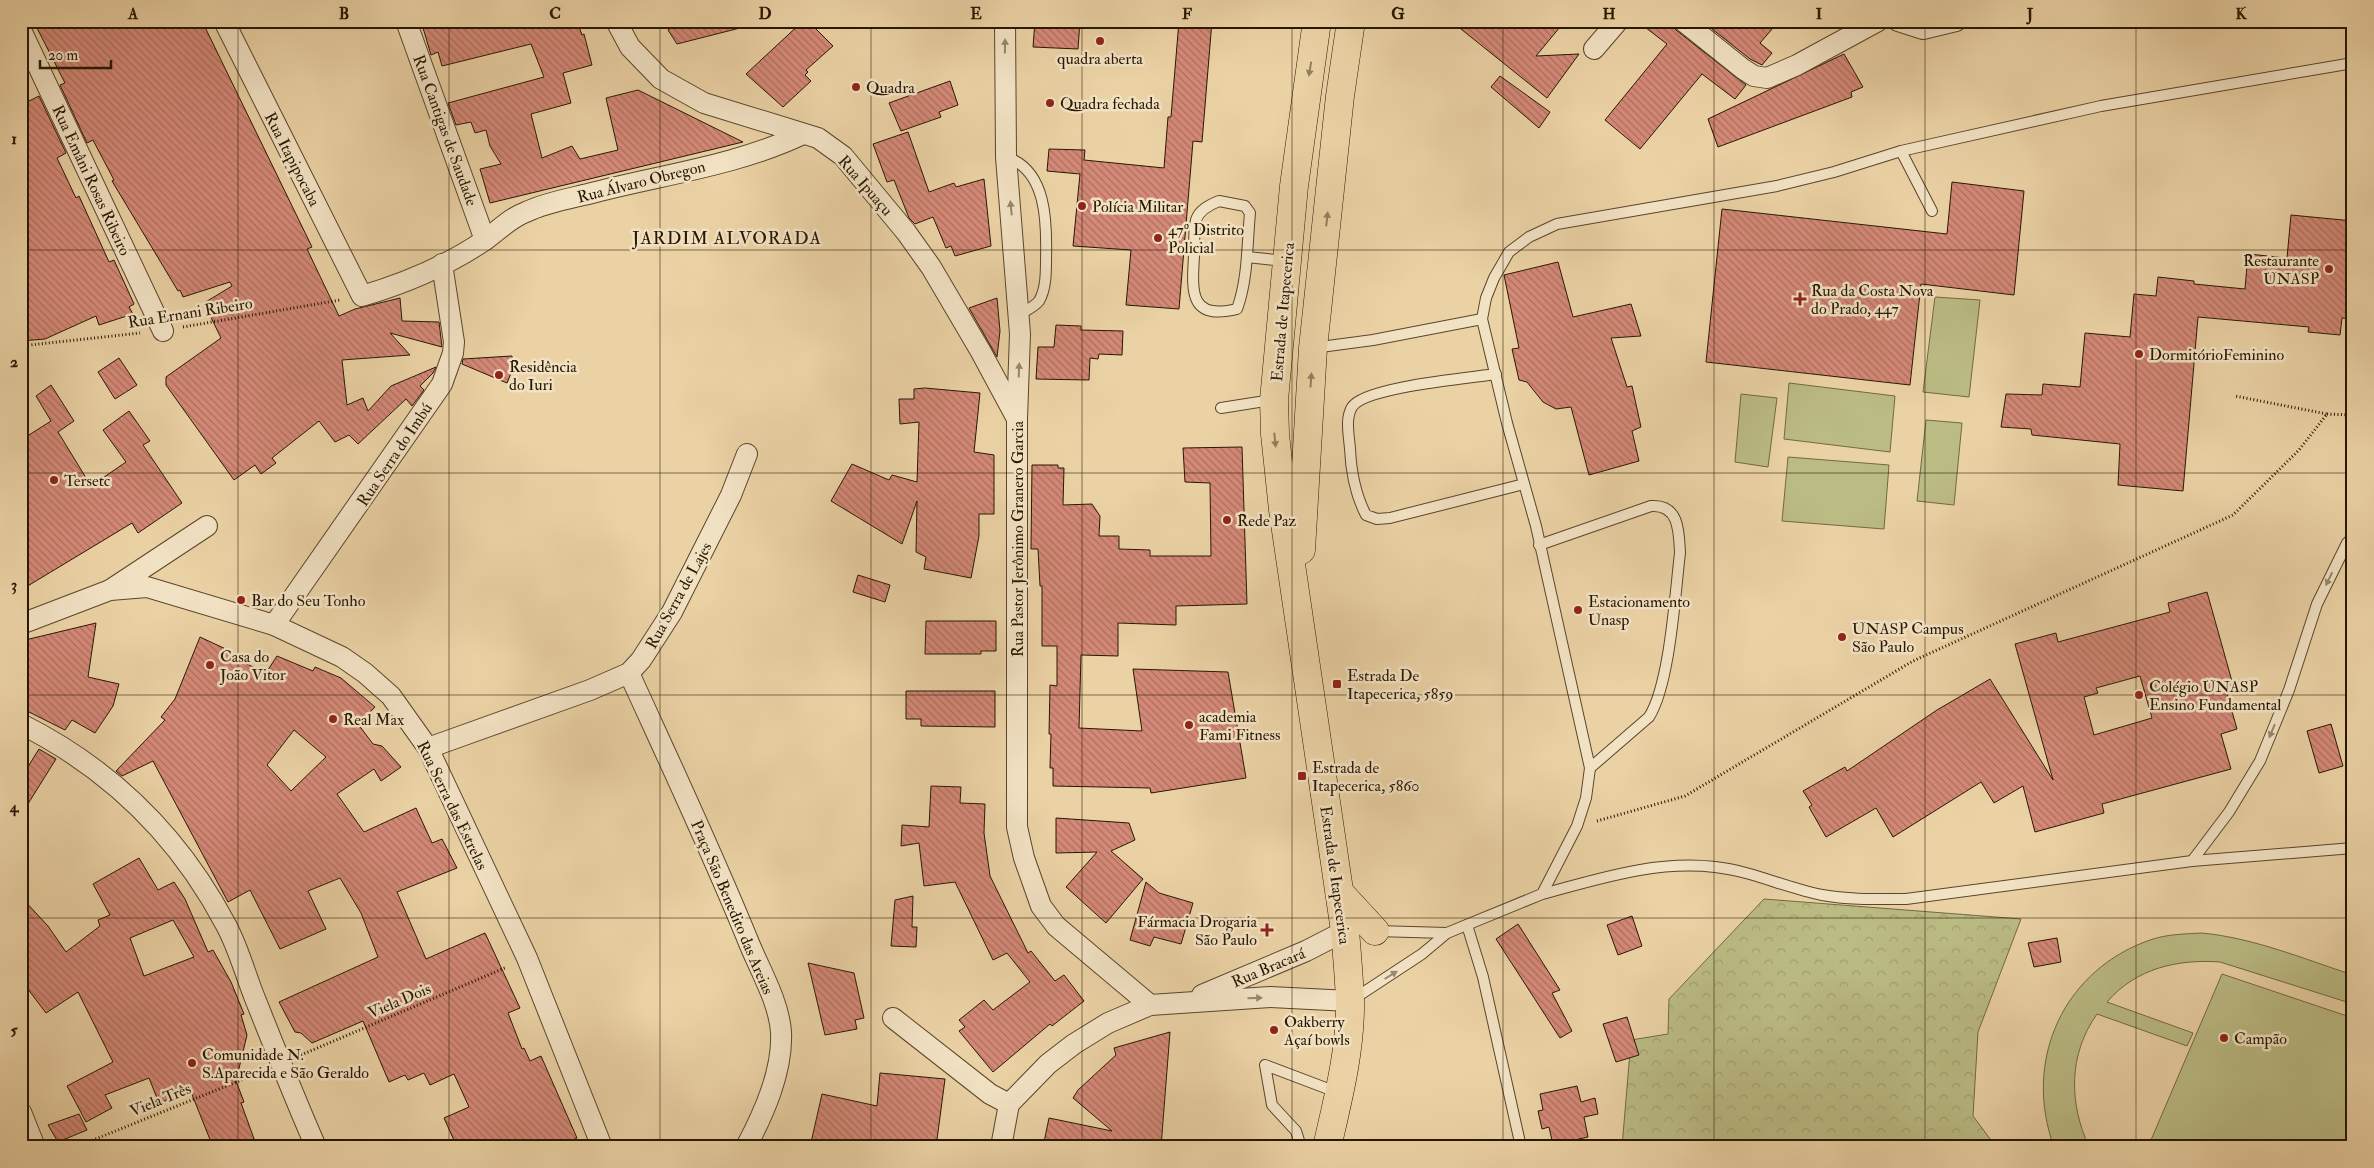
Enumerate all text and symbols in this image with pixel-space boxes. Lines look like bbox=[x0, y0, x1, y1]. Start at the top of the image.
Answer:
text: A bbox=[127, 4, 139, 24]
text: B bbox=[339, 4, 349, 24]
text: C bbox=[549, 4, 561, 24]
text: D bbox=[758, 4, 772, 24]
text: E bbox=[970, 4, 982, 24]
text: F bbox=[1182, 4, 1192, 24]
text: G bbox=[1391, 4, 1405, 24]
text: H bbox=[1602, 4, 1616, 24]
text: I bbox=[1816, 4, 1823, 24]
text: J bbox=[2026, 4, 2034, 25]
text: K bbox=[2235, 4, 2247, 24]
marker: quadra aberta bbox=[1094, 35, 1106, 47]
scale bar bbox=[40, 38, 111, 70]
one-way arrow bbox=[1001, 38, 1009, 54]
text: 20 m bbox=[48, 46, 78, 65]
place label: quadra aberta bbox=[1057, 49, 1143, 69]
street label: Rua Cantigas de Saudade bbox=[408, 52, 482, 209]
one-way arrow bbox=[1305, 62, 1313, 78]
place label: Quadra bbox=[866, 78, 915, 98]
marker: Quadra bbox=[850, 81, 862, 93]
place label: Quadra fechada bbox=[1060, 94, 1160, 114]
marker: Quadra fechada bbox=[1044, 97, 1056, 109]
street label: Rua Emâni Rosas Ribeiro bbox=[47, 102, 135, 259]
street label: Rua Itapipocaba bbox=[259, 109, 325, 211]
text: 1 bbox=[11, 129, 17, 149]
street label: Rua Ipuaçu bbox=[833, 151, 897, 221]
street label: Rua Álvaro Obregon bbox=[575, 155, 707, 208]
place label: Polícia Militar bbox=[1092, 197, 1183, 217]
one-way arrow bbox=[1007, 200, 1015, 216]
marker: Polícia Militar bbox=[1076, 200, 1088, 212]
one-way arrow bbox=[1323, 210, 1331, 226]
place label: 47º Distrito Policial bbox=[1168, 220, 1244, 258]
district label: JARDIM ALVORADA bbox=[631, 227, 822, 250]
marker: 47º Distrito Policial bbox=[1152, 232, 1164, 244]
street label: Estrada de Itapecerica bbox=[1267, 241, 1300, 383]
place label: Restaurante UNASP bbox=[2243, 251, 2319, 289]
marker: Restaurante UNASP bbox=[2323, 263, 2335, 275]
place label: Rua da Costa Nova do Prado, 447 bbox=[1811, 281, 1934, 319]
marker: Rua da Costa Nova do Prado, 447 bbox=[1793, 292, 1807, 306]
street label: Rua Ernani Ribeiro bbox=[126, 293, 254, 333]
place label: DormitórioFeminino bbox=[2149, 345, 2284, 365]
marker: DormitórioFeminino bbox=[2133, 348, 2145, 360]
text: 2 bbox=[10, 352, 18, 372]
place label: Residência do Iuri bbox=[509, 357, 577, 395]
one-way arrow bbox=[1015, 362, 1023, 378]
marker: Residência do Iuri bbox=[493, 369, 505, 381]
one-way arrow bbox=[1308, 372, 1316, 388]
street label: Rua Serra do Imbú bbox=[353, 399, 437, 510]
street label: Rua Pastor Jerônimo Granero Garcia bbox=[1008, 420, 1029, 657]
one-way arrow bbox=[1271, 432, 1279, 448]
place label: Tersetc bbox=[64, 471, 111, 491]
marker: Tersetc bbox=[48, 474, 60, 486]
place label: Rede Paz bbox=[1237, 511, 1297, 531]
marker: Rede Paz bbox=[1221, 514, 1233, 526]
street label: Rua Serra de Lajes bbox=[641, 539, 716, 652]
one-way arrow bbox=[2325, 572, 2333, 586]
text: 3 bbox=[11, 575, 17, 595]
place label: Bar do Seu Tonho bbox=[251, 591, 366, 611]
place label: Estacionamento Unasp bbox=[1588, 592, 1690, 631]
marker: Bar do Seu Tonho bbox=[235, 594, 247, 606]
marker: Estacionamento Unasp bbox=[1572, 604, 1584, 616]
place label: UNASP Campus São Paulo bbox=[1852, 619, 1964, 657]
marker: UNASP Campus São Paulo bbox=[1836, 631, 1848, 643]
place label: Casa do João Vitor bbox=[219, 647, 286, 686]
marker: Casa do João Vitor bbox=[204, 659, 216, 671]
place label: Estrada De Itapecerica, 5859 bbox=[1347, 666, 1453, 705]
place label: Colégio UNASP Ensino Fundamental bbox=[2149, 677, 2281, 715]
marker: Estrada De Itapecerica, 5859 bbox=[1331, 678, 1343, 690]
marker: Colégio UNASP Ensino Fundamental bbox=[2133, 689, 2145, 701]
place label: academia Fami Fitness bbox=[1199, 707, 1280, 745]
place label: Real Max bbox=[343, 710, 404, 730]
marker: Real Max bbox=[327, 713, 339, 725]
marker: academia Fami Fitness bbox=[1183, 719, 1195, 731]
one-way arrow bbox=[2268, 724, 2276, 739]
street label: Rua Serra das Estrelas bbox=[412, 738, 492, 873]
place label: Estrada de Itapecerica, 5860 bbox=[1312, 758, 1419, 797]
marker: Estrada de Itapecerica, 5860 bbox=[1296, 770, 1308, 782]
text: 4 bbox=[9, 797, 20, 817]
street label: Estrada de Itapecerica bbox=[1314, 805, 1355, 946]
street label: Praça São Benedito das Areias bbox=[686, 817, 778, 998]
place label: Fármacia Drogaria São Paulo bbox=[1137, 912, 1257, 950]
marker: Fármacia Drogaria São Paulo bbox=[1261, 924, 1273, 936]
street label: Rua Bracará bbox=[1229, 943, 1309, 992]
one-way arrow bbox=[1384, 970, 1398, 980]
street label: Viela Dois bbox=[365, 979, 434, 1023]
one-way arrow bbox=[1247, 994, 1263, 1002]
place label: Oakberry Açaí bowls bbox=[1283, 1012, 1350, 1050]
text: 5 bbox=[10, 1020, 18, 1040]
marker: Oakberry Açaí bowls bbox=[1268, 1024, 1280, 1036]
place label: Campão bbox=[2234, 1029, 2287, 1050]
marker: Campão bbox=[2218, 1032, 2230, 1044]
place label: Comunidade N. S.Aparecida e São Geraldo bbox=[202, 1045, 369, 1084]
marker: Comunidade N. S.Aparecida e São Geraldo bbox=[186, 1057, 198, 1069]
street label: Viela Três bbox=[127, 1079, 194, 1121]

